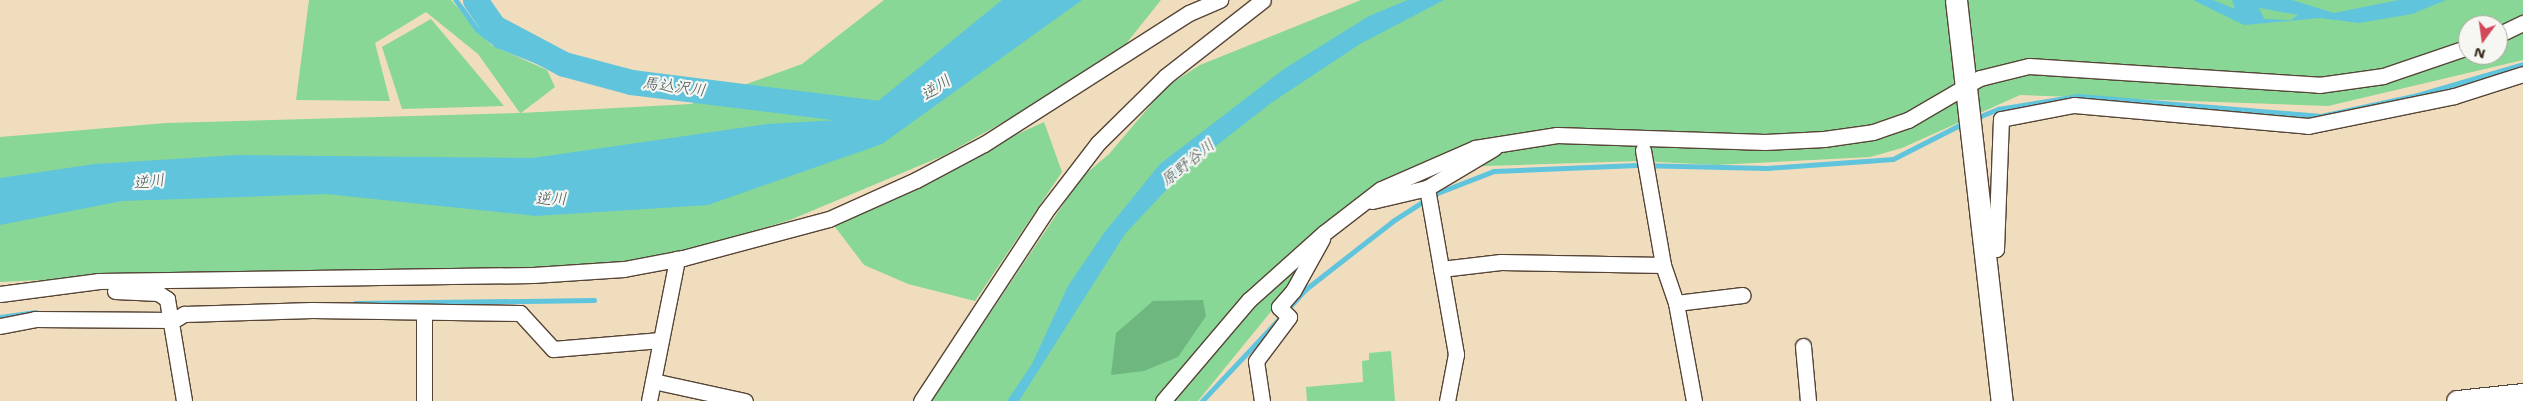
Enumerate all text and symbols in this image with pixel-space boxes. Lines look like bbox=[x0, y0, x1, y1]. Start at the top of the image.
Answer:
north arrow bbox=[2458, 15, 2508, 65]
text: N bbox=[2472, 44, 2487, 64]
water label: 逆川 bbox=[917, 71, 955, 105]
water label: 馬込沢川 bbox=[641, 74, 707, 100]
water label: 原野谷川 bbox=[1157, 135, 1219, 191]
water label: 逆川 bbox=[132, 171, 166, 193]
water label: 逆川 bbox=[535, 189, 567, 209]

